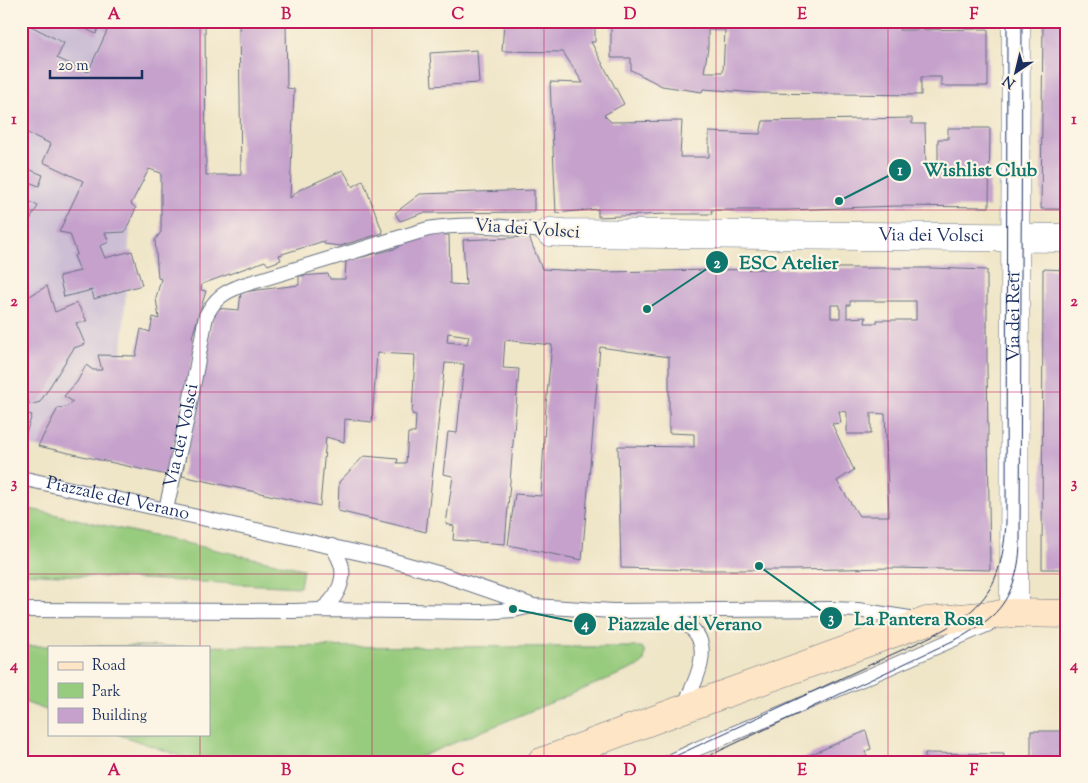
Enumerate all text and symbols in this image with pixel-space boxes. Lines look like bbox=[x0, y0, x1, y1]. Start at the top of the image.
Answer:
text: A bbox=[108, 4, 121, 27]
text: B bbox=[281, 4, 291, 27]
text: C bbox=[452, 4, 465, 27]
text: D bbox=[624, 4, 637, 27]
text: E bbox=[797, 4, 807, 27]
text: F bbox=[970, 4, 979, 27]
scale bar bbox=[50, 48, 142, 80]
north arrow bbox=[990, 48, 1040, 98]
text: 20 m bbox=[58, 56, 89, 77]
text: N bbox=[999, 70, 1020, 92]
text: 1 bbox=[11, 109, 17, 132]
text: 1 bbox=[1071, 109, 1077, 132]
callout: Wishlist Club bbox=[887, 153, 1047, 187]
text: Wishlist Club bbox=[923, 158, 1038, 185]
text: 1 bbox=[897, 161, 903, 182]
street label: Via dei Volsci bbox=[473, 213, 581, 247]
street label: Via dei Volsci bbox=[878, 223, 984, 250]
callout: ESC Atelier bbox=[705, 245, 849, 279]
text: ESC Atelier bbox=[739, 251, 839, 278]
text: 2 bbox=[713, 254, 721, 275]
street label: Via dei Reti bbox=[1002, 272, 1028, 362]
text: 2 bbox=[10, 291, 18, 314]
text: 2 bbox=[1070, 291, 1078, 314]
street label: Via dei Volsci bbox=[158, 382, 206, 491]
street label: Piazzale del Verano bbox=[44, 471, 192, 528]
text: 3 bbox=[11, 473, 18, 496]
text: 3 bbox=[1071, 473, 1078, 496]
callout: La Pantera Rosa bbox=[819, 601, 993, 635]
callout: Piazzale del Verano bbox=[573, 607, 772, 641]
text: La Pantera Rosa bbox=[854, 607, 984, 634]
text: 3 bbox=[828, 609, 834, 630]
text: Piazzale del Verano bbox=[608, 612, 763, 639]
text: 4 bbox=[580, 615, 589, 636]
legend bbox=[48, 646, 210, 736]
text: 4 bbox=[9, 655, 18, 678]
text: 4 bbox=[1069, 655, 1078, 678]
text: Road bbox=[92, 656, 126, 677]
text: Park bbox=[92, 682, 121, 703]
text: Building bbox=[92, 706, 147, 727]
text: A bbox=[108, 760, 121, 783]
text: B bbox=[281, 760, 291, 783]
text: C bbox=[452, 760, 465, 783]
text: D bbox=[624, 760, 637, 783]
text: E bbox=[797, 760, 807, 783]
text: F bbox=[970, 760, 979, 783]

